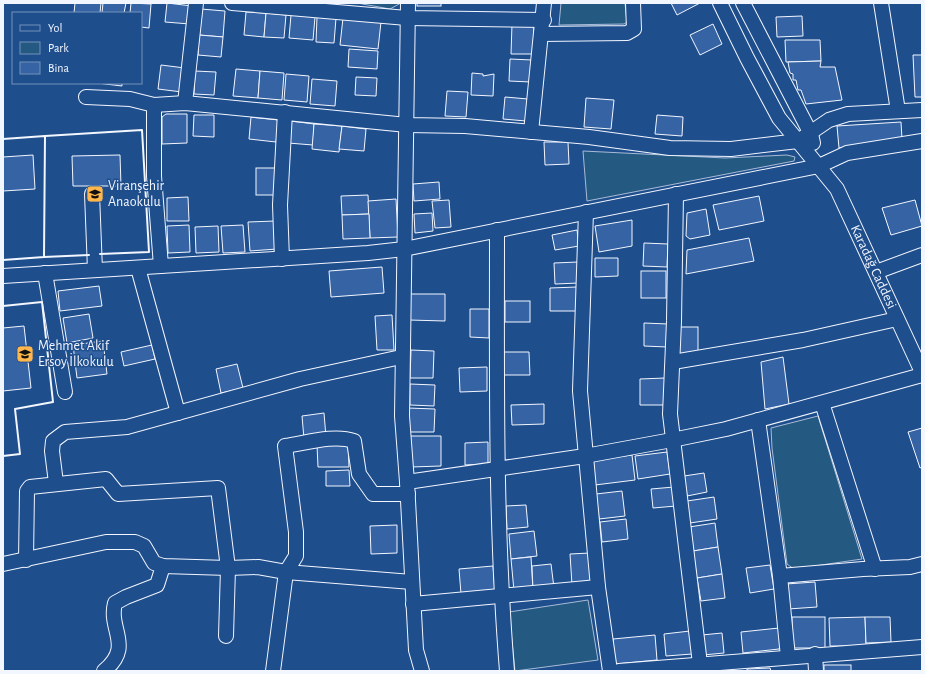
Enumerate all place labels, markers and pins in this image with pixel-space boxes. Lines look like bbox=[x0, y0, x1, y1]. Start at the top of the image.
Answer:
place label: Viranşehir Anaokulu bbox=[108, 179, 165, 209]
school or university icon: Viranşehir Anaokulu bbox=[85, 184, 105, 204]
place label: Mehmet Akif Ersoy İlkokulu bbox=[38, 339, 114, 369]
school or university icon: Mehmet Akif Ersoy İlkokulu bbox=[15, 344, 35, 364]

